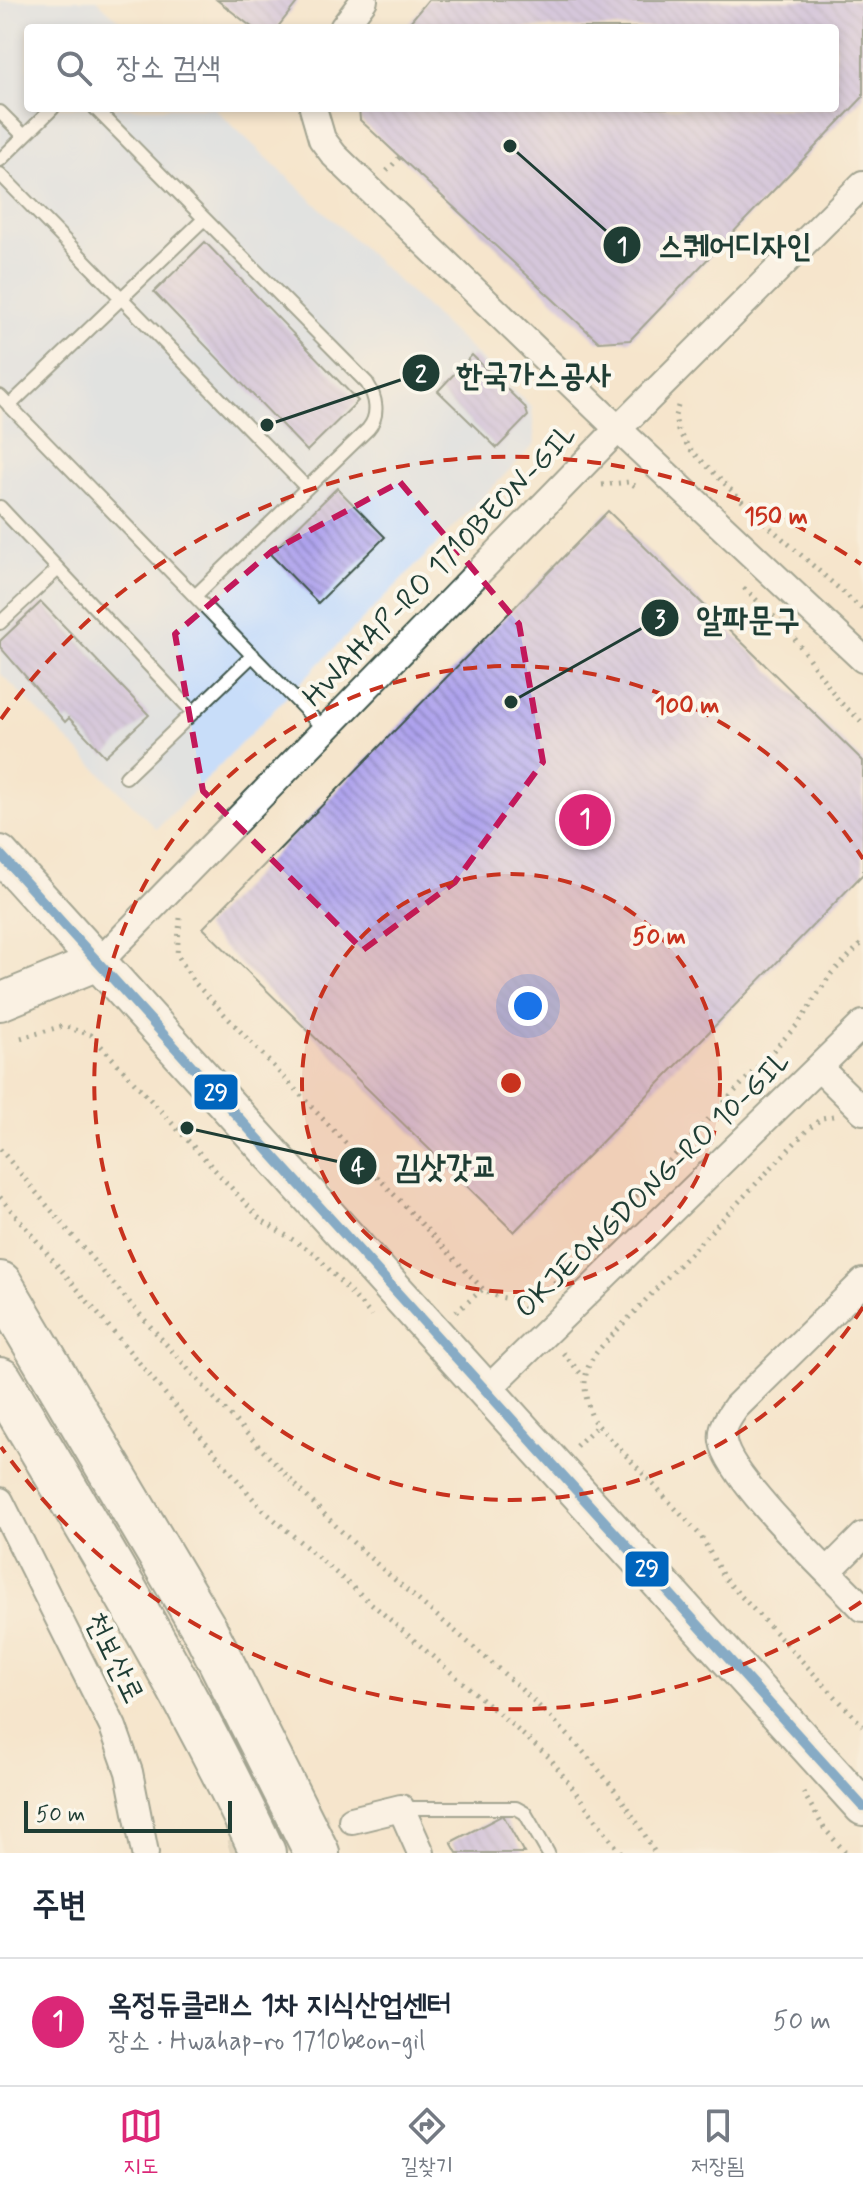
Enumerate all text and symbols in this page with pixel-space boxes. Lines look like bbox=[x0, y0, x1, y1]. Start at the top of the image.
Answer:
search box bbox=[24, 24, 839, 112]
icon: search bbox=[52, 46, 96, 90]
text: 장소 검색 bbox=[116, 49, 221, 88]
callout: 스퀘어디자인 bbox=[602, 217, 828, 273]
text: 스퀘어디자인 bbox=[658, 226, 812, 268]
text: 1 bbox=[617, 232, 627, 263]
callout: 한국가스공사 bbox=[401, 345, 628, 401]
text: 한국가스공사 bbox=[456, 355, 612, 397]
text: 2 bbox=[415, 360, 427, 391]
street label: HWAHAP-RO 1710BEON-GIL bbox=[294, 416, 586, 716]
text: 150 m bbox=[744, 502, 808, 533]
callout: 알파문구 bbox=[640, 590, 815, 646]
text: 알파문구 bbox=[697, 600, 800, 642]
text: 3 bbox=[655, 605, 666, 636]
text: 100 m bbox=[655, 691, 719, 722]
pin: 1 bbox=[559, 790, 611, 850]
text: 50 m bbox=[632, 922, 686, 953]
your location bbox=[508, 986, 548, 1026]
street label: OKJEONGDONG-RO 10-GIL bbox=[507, 1043, 799, 1327]
centre of rings bbox=[497, 1069, 525, 1097]
line badge: 29 bbox=[193, 1073, 239, 1111]
text: 29 bbox=[204, 1080, 228, 1108]
callout: 김삿갓교 bbox=[338, 1138, 513, 1194]
text: 김삿갓교 bbox=[395, 1147, 498, 1189]
text: 4 bbox=[351, 1153, 365, 1184]
line badge: 29 bbox=[624, 1550, 670, 1588]
text: 29 bbox=[635, 1556, 659, 1584]
street label: 천보산로 bbox=[75, 1606, 153, 1710]
scale bar bbox=[24, 1797, 232, 1833]
text: 50 m bbox=[36, 1801, 85, 1829]
text: 주변 bbox=[32, 1883, 87, 1928]
text: 옥정듀클래스 1차 지식산업센터 bbox=[108, 1986, 451, 2025]
text: 1 bbox=[52, 2005, 64, 2039]
text: 50 m bbox=[773, 2005, 831, 2039]
text: 장소 · Hwahap-ro 1710beon-gil bbox=[108, 2025, 425, 2059]
tab: 지도 bbox=[119, 2104, 163, 2181]
tab: 길찾기 bbox=[400, 2104, 454, 2181]
tab: 저장됨 bbox=[691, 2104, 744, 2181]

